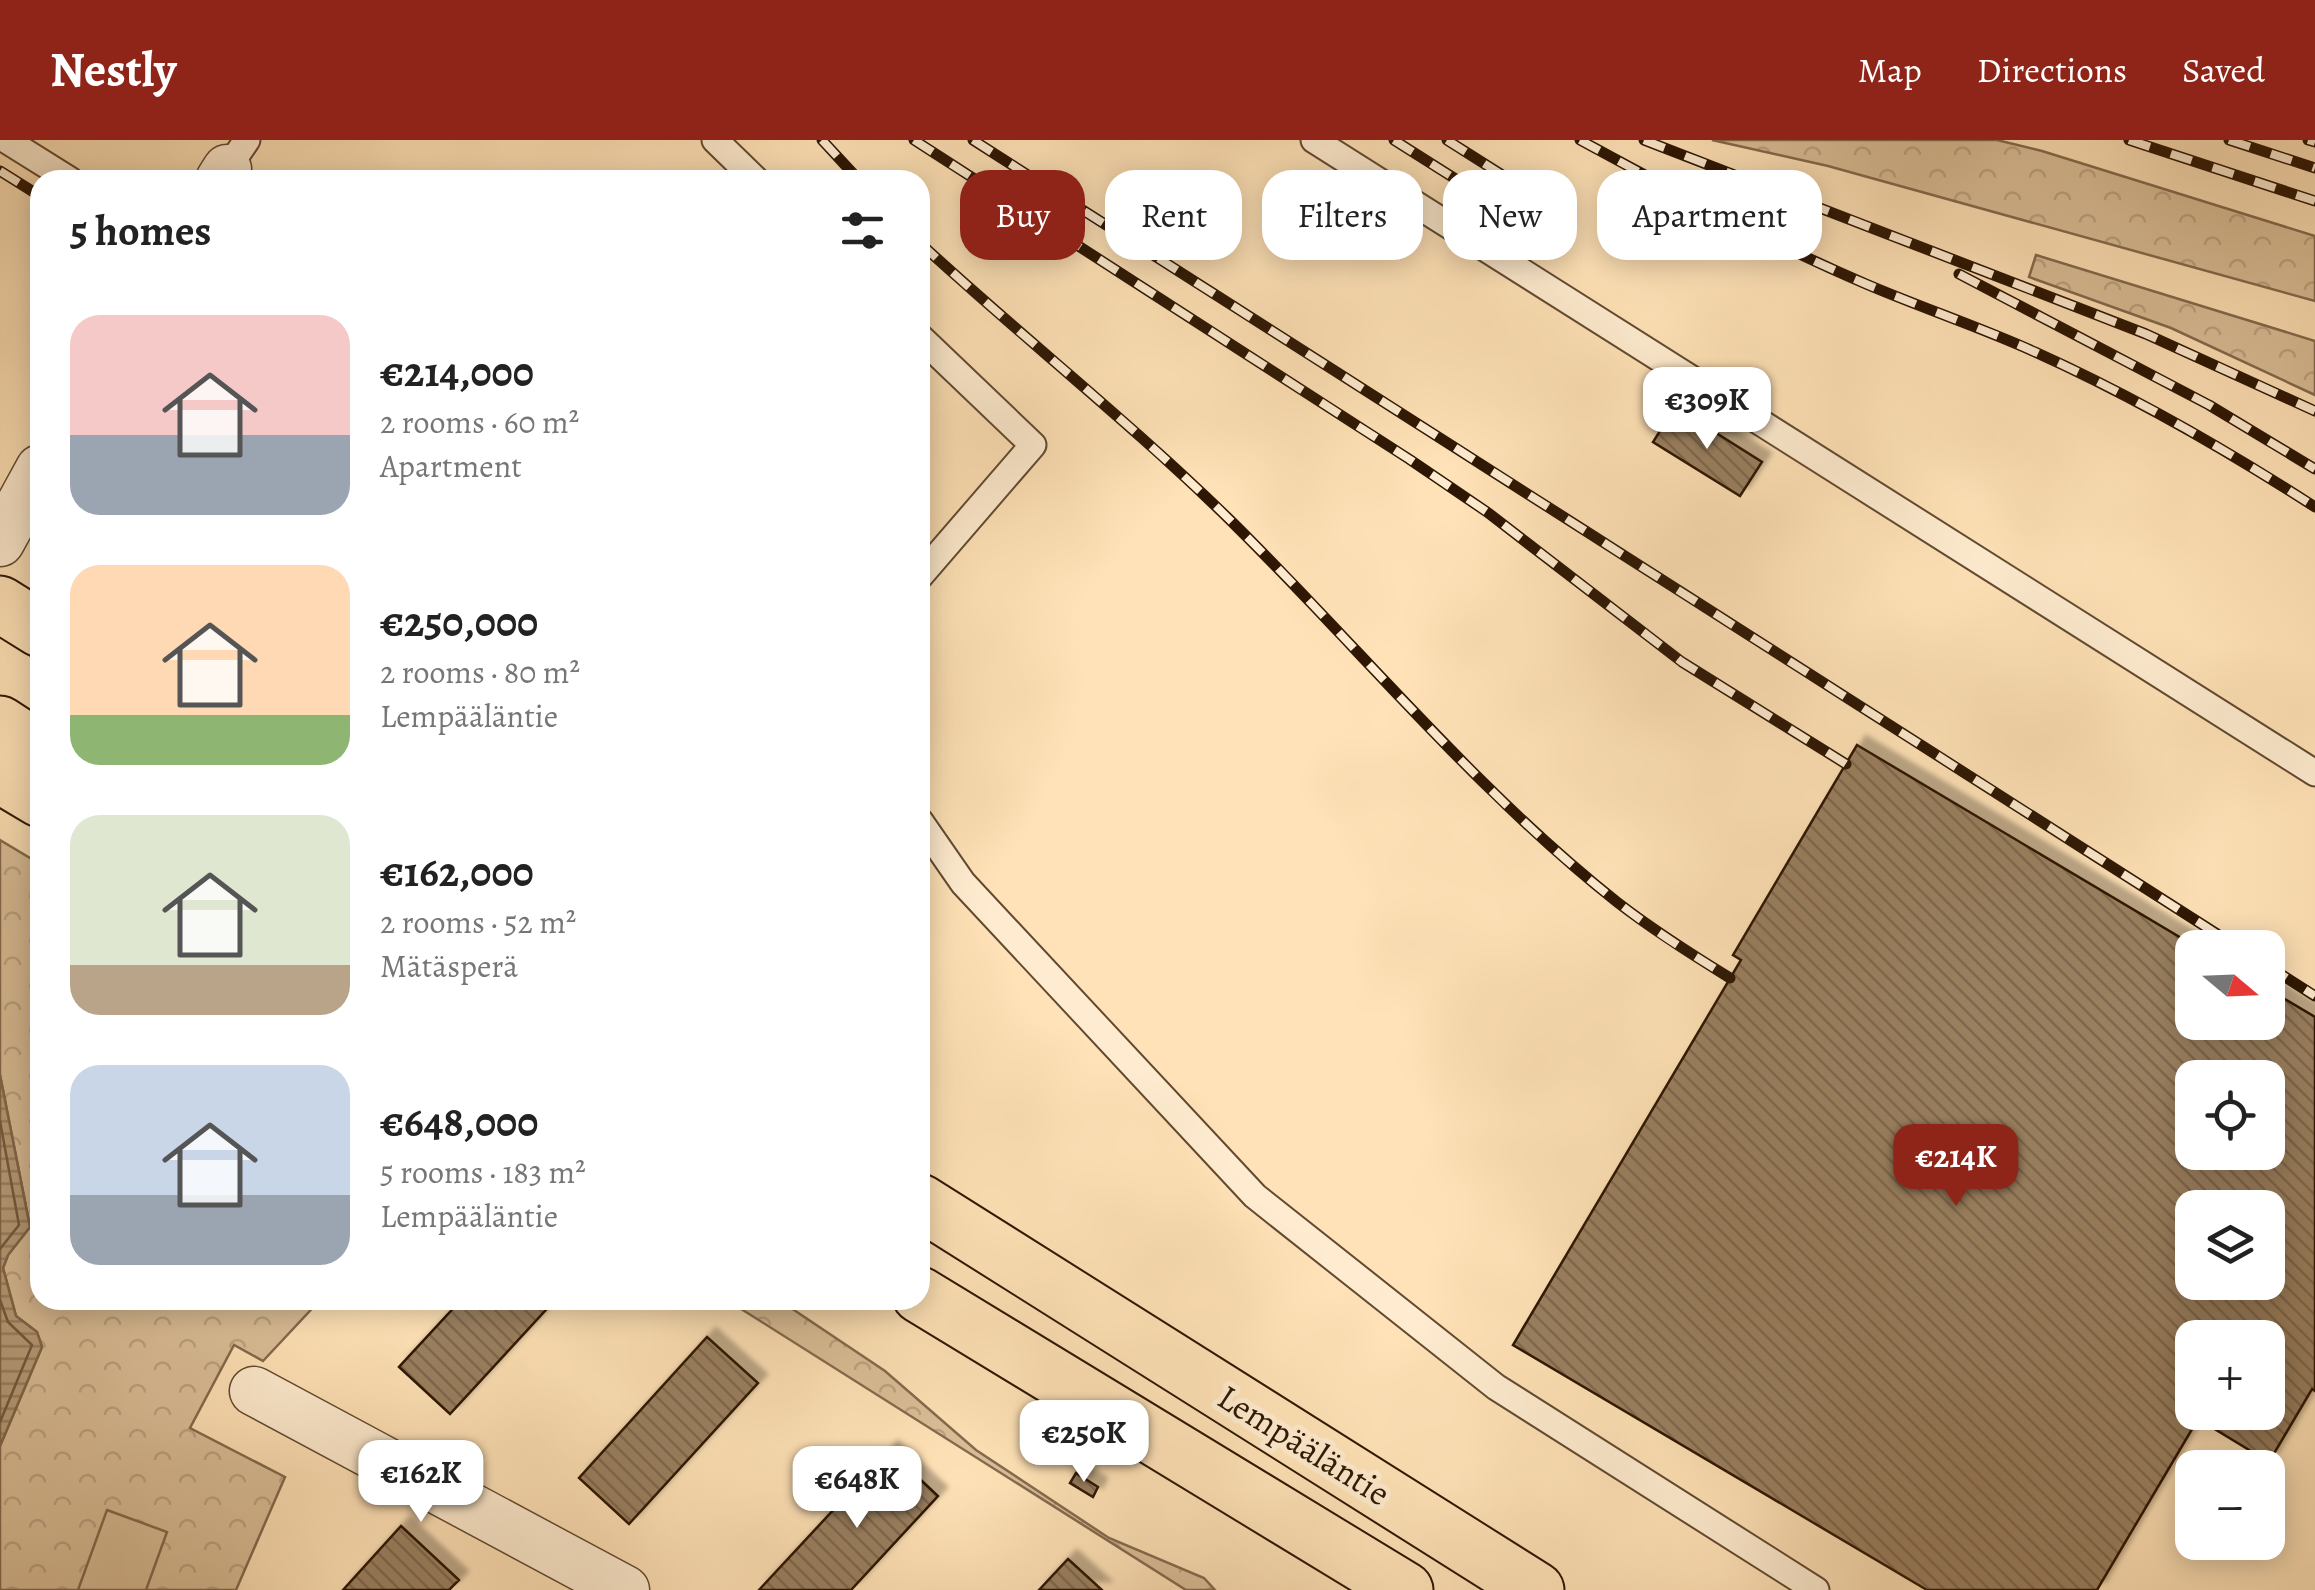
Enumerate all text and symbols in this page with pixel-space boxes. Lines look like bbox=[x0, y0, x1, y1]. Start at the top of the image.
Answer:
text: Nestly bbox=[50, 37, 177, 103]
text: Map bbox=[1858, 46, 1922, 94]
text: Directions bbox=[1977, 46, 2127, 94]
text: Saved bbox=[2182, 46, 2265, 94]
chip: Buy bbox=[960, 170, 1085, 260]
chip: Rent bbox=[1105, 170, 1242, 260]
chip: Filters bbox=[1262, 170, 1423, 260]
chip: New bbox=[1443, 170, 1577, 260]
chip: Apartment bbox=[1597, 170, 1822, 260]
text: 5 homes bbox=[70, 202, 211, 259]
icon: filters bbox=[835, 203, 890, 258]
text: €214,000 bbox=[380, 343, 534, 400]
icon: home bbox=[150, 355, 270, 475]
pin: €309K bbox=[1637, 367, 1777, 452]
text: €309K bbox=[1665, 377, 1749, 421]
text: 2 rooms · 60 m² bbox=[380, 400, 579, 444]
text: Apartment bbox=[380, 444, 522, 488]
text: €250,000 bbox=[380, 593, 538, 650]
icon: home bbox=[150, 605, 270, 725]
text: 2 rooms · 80 m² bbox=[380, 650, 580, 694]
text: Lempääläntie bbox=[380, 694, 558, 738]
text: €162,000 bbox=[380, 843, 534, 900]
icon: home bbox=[150, 855, 270, 975]
text: 2 rooms · 52 m² bbox=[380, 900, 576, 944]
north arrow bbox=[2175, 930, 2285, 1040]
map controls bbox=[2175, 930, 2285, 1560]
text: Mätäsperä bbox=[380, 944, 518, 988]
button: locate bbox=[2175, 1060, 2285, 1170]
text: €648,000 bbox=[380, 1093, 538, 1150]
icon: home bbox=[150, 1105, 270, 1225]
pin: €214K bbox=[1886, 1124, 2026, 1209]
text: €214K bbox=[1915, 1134, 1997, 1178]
text: 5 rooms · 183 m² bbox=[380, 1150, 586, 1194]
button: layers bbox=[2175, 1190, 2285, 1300]
text: Lempääläntie bbox=[380, 1194, 558, 1238]
button: + bbox=[2175, 1320, 2285, 1430]
street label: Lempääläntie bbox=[1209, 1373, 1399, 1517]
pin: €250K bbox=[1014, 1400, 1154, 1485]
text: €250K bbox=[1042, 1410, 1126, 1454]
pin: €162K bbox=[351, 1440, 491, 1525]
pin: €648K bbox=[787, 1446, 927, 1531]
text: €162K bbox=[380, 1450, 462, 1494]
button: − bbox=[2175, 1450, 2285, 1560]
text: €648K bbox=[815, 1456, 899, 1500]

